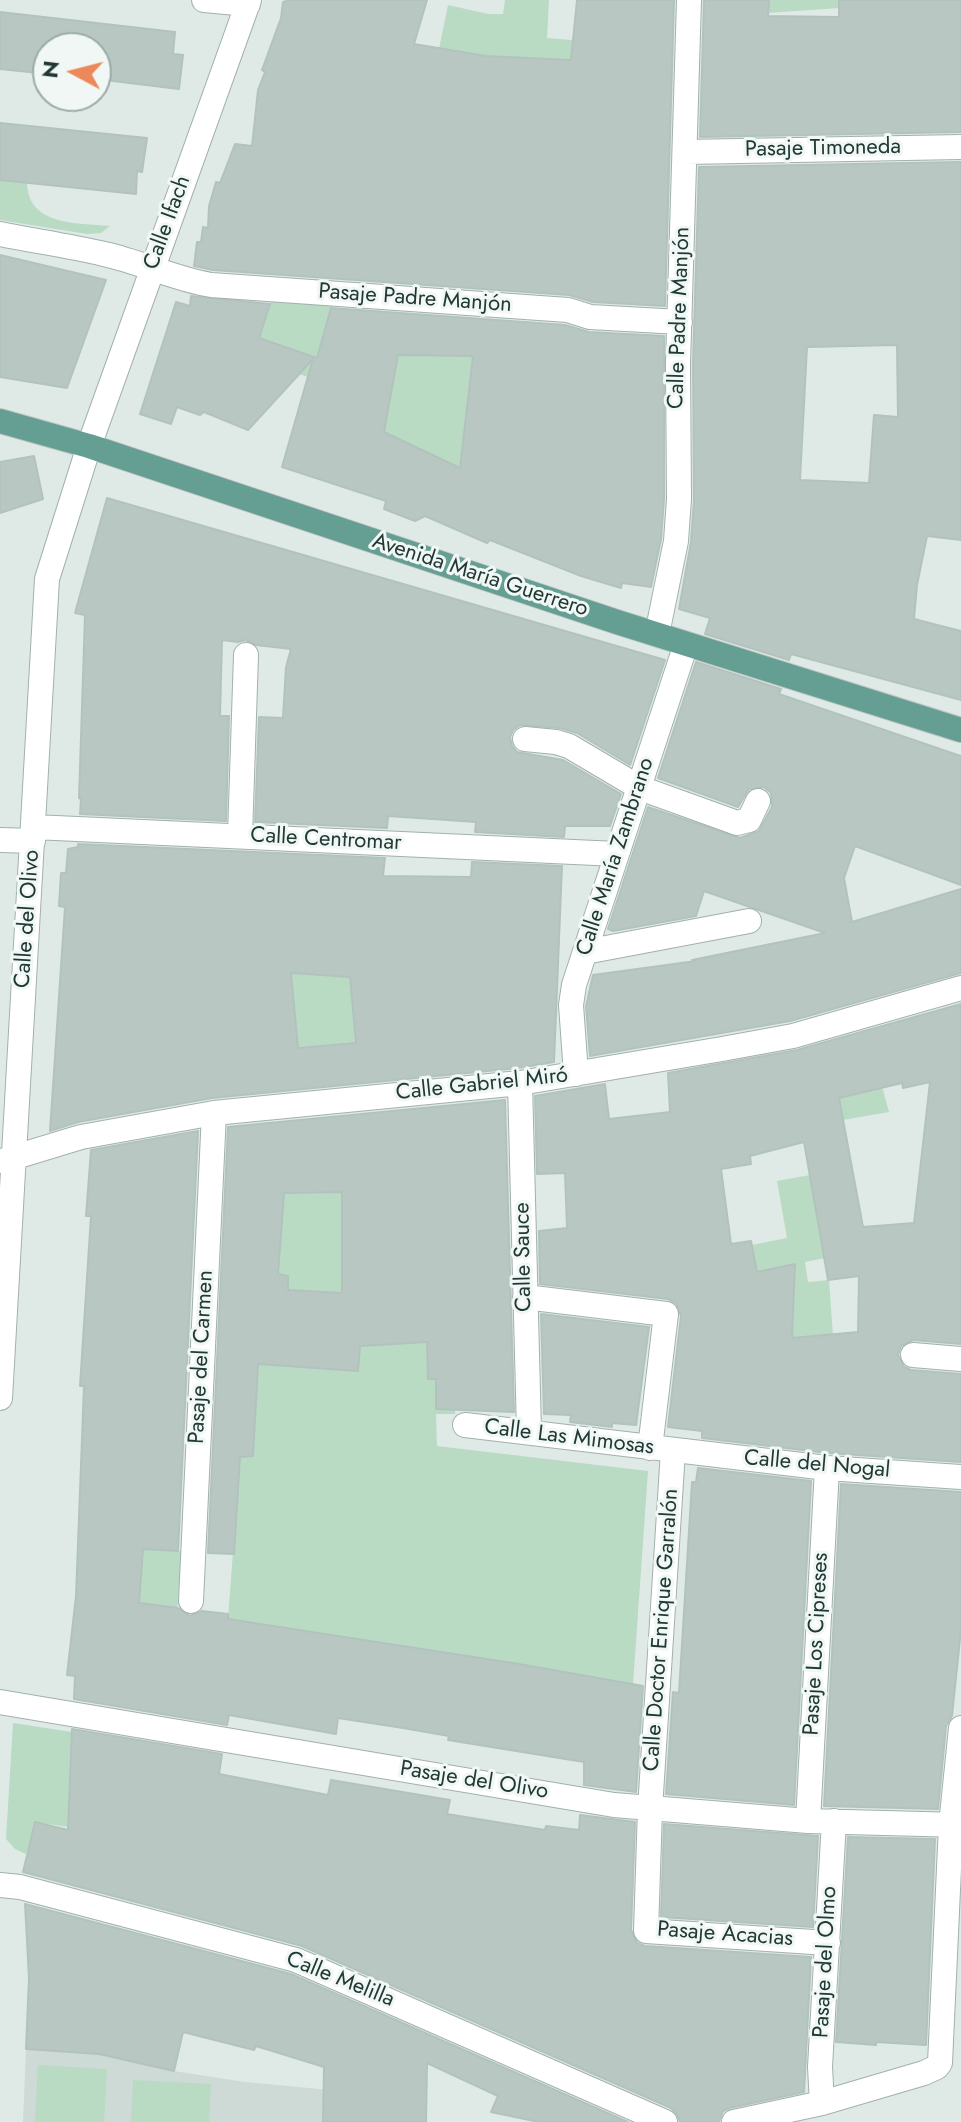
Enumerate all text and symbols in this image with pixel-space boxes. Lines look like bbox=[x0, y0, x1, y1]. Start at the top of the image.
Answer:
north arrow bbox=[32, 32, 112, 112]
text: N bbox=[33, 59, 67, 80]
street label: Pasaje Timoneda bbox=[745, 134, 901, 164]
street label: Calle Ifach bbox=[139, 172, 197, 274]
street label: Calle Padre Manjón bbox=[664, 226, 696, 410]
street label: Pasaje Padre Manjón bbox=[318, 279, 512, 319]
street label: Avenida María Guerrero bbox=[369, 529, 591, 623]
street label: Calle María Zambrano bbox=[572, 755, 660, 959]
street label: Calle Centromar bbox=[250, 823, 402, 857]
street label: Calle del Olivo bbox=[10, 849, 46, 989]
street label: Calle Gabriel Miró bbox=[395, 1063, 569, 1107]
street label: Calle Sauce bbox=[510, 1202, 538, 1312]
street label: Pasaje del Carmen bbox=[184, 1270, 220, 1444]
street label: Calle Las Mimosas bbox=[483, 1414, 655, 1462]
street label: Calle del Nogal bbox=[743, 1445, 891, 1485]
street label: Calle Doctor Enrique Garralón bbox=[639, 1488, 685, 1772]
street label: Pasaje Los Cipreses bbox=[799, 1552, 835, 1736]
street label: Pasaje del Olivo bbox=[398, 1756, 550, 1806]
street label: Pasaje del Olmo bbox=[809, 1885, 843, 2039]
street label: Pasaje Acacias bbox=[656, 1917, 794, 1953]
street label: Calle Melilla bbox=[282, 1946, 398, 2014]

